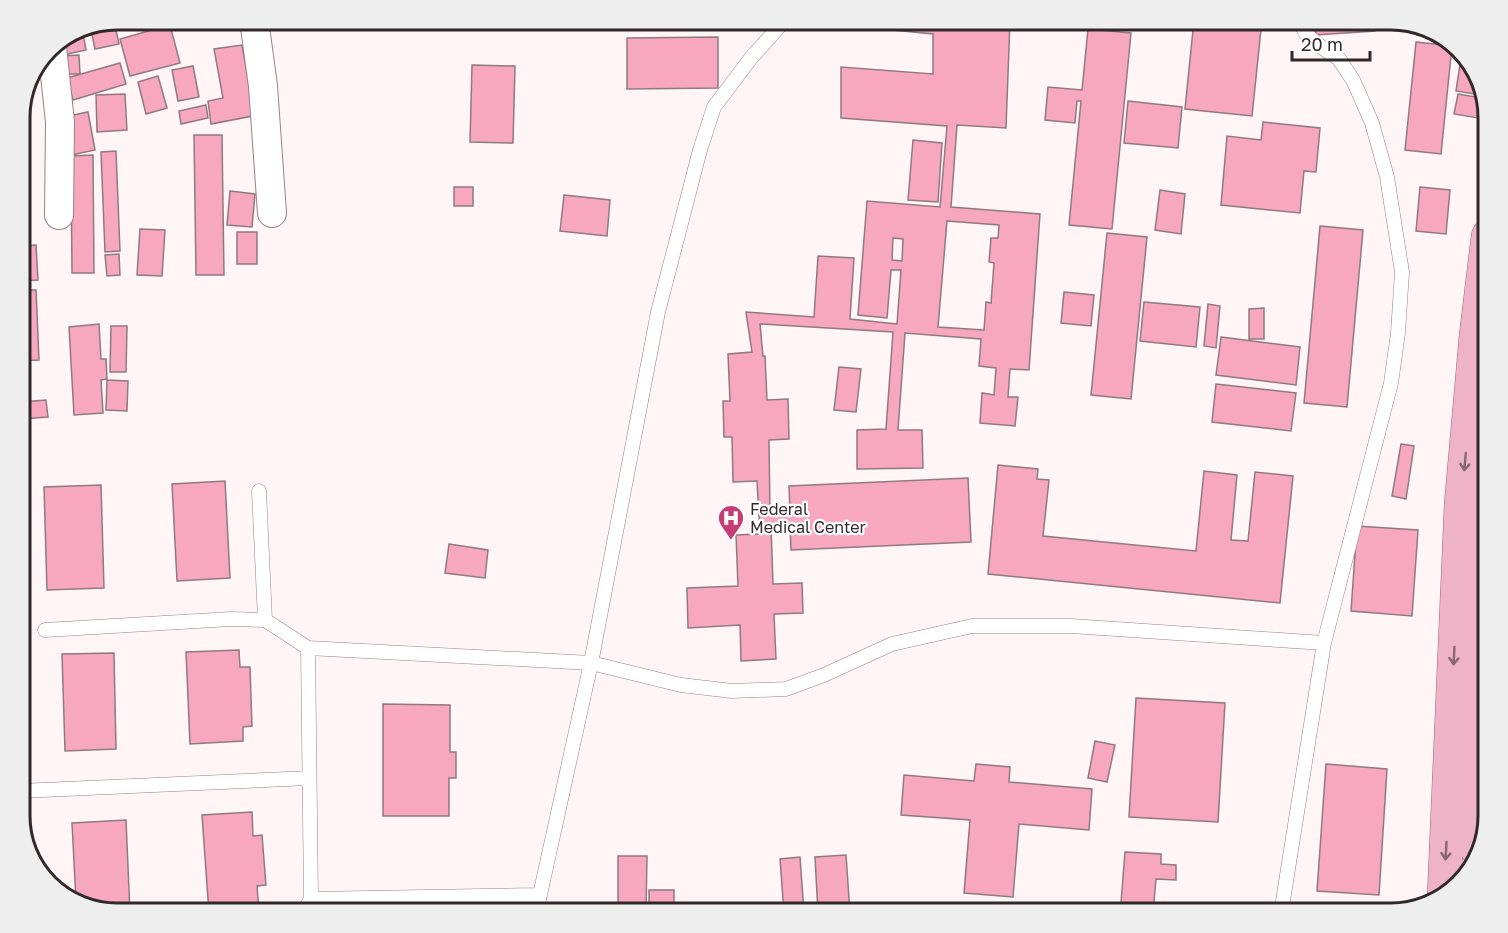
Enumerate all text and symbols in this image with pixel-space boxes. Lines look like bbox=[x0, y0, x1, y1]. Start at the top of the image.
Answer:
scale bar bbox=[1292, 24, 1370, 62]
text: 20 m bbox=[1301, 33, 1343, 55]
one-way arrow bbox=[1459, 451, 1470, 471]
place label: Federal Medical Center bbox=[750, 499, 866, 537]
hospital icon: Federal Medical Center bbox=[716, 503, 746, 541]
one-way arrow bbox=[1449, 646, 1460, 666]
one-way arrow bbox=[1440, 841, 1451, 861]

